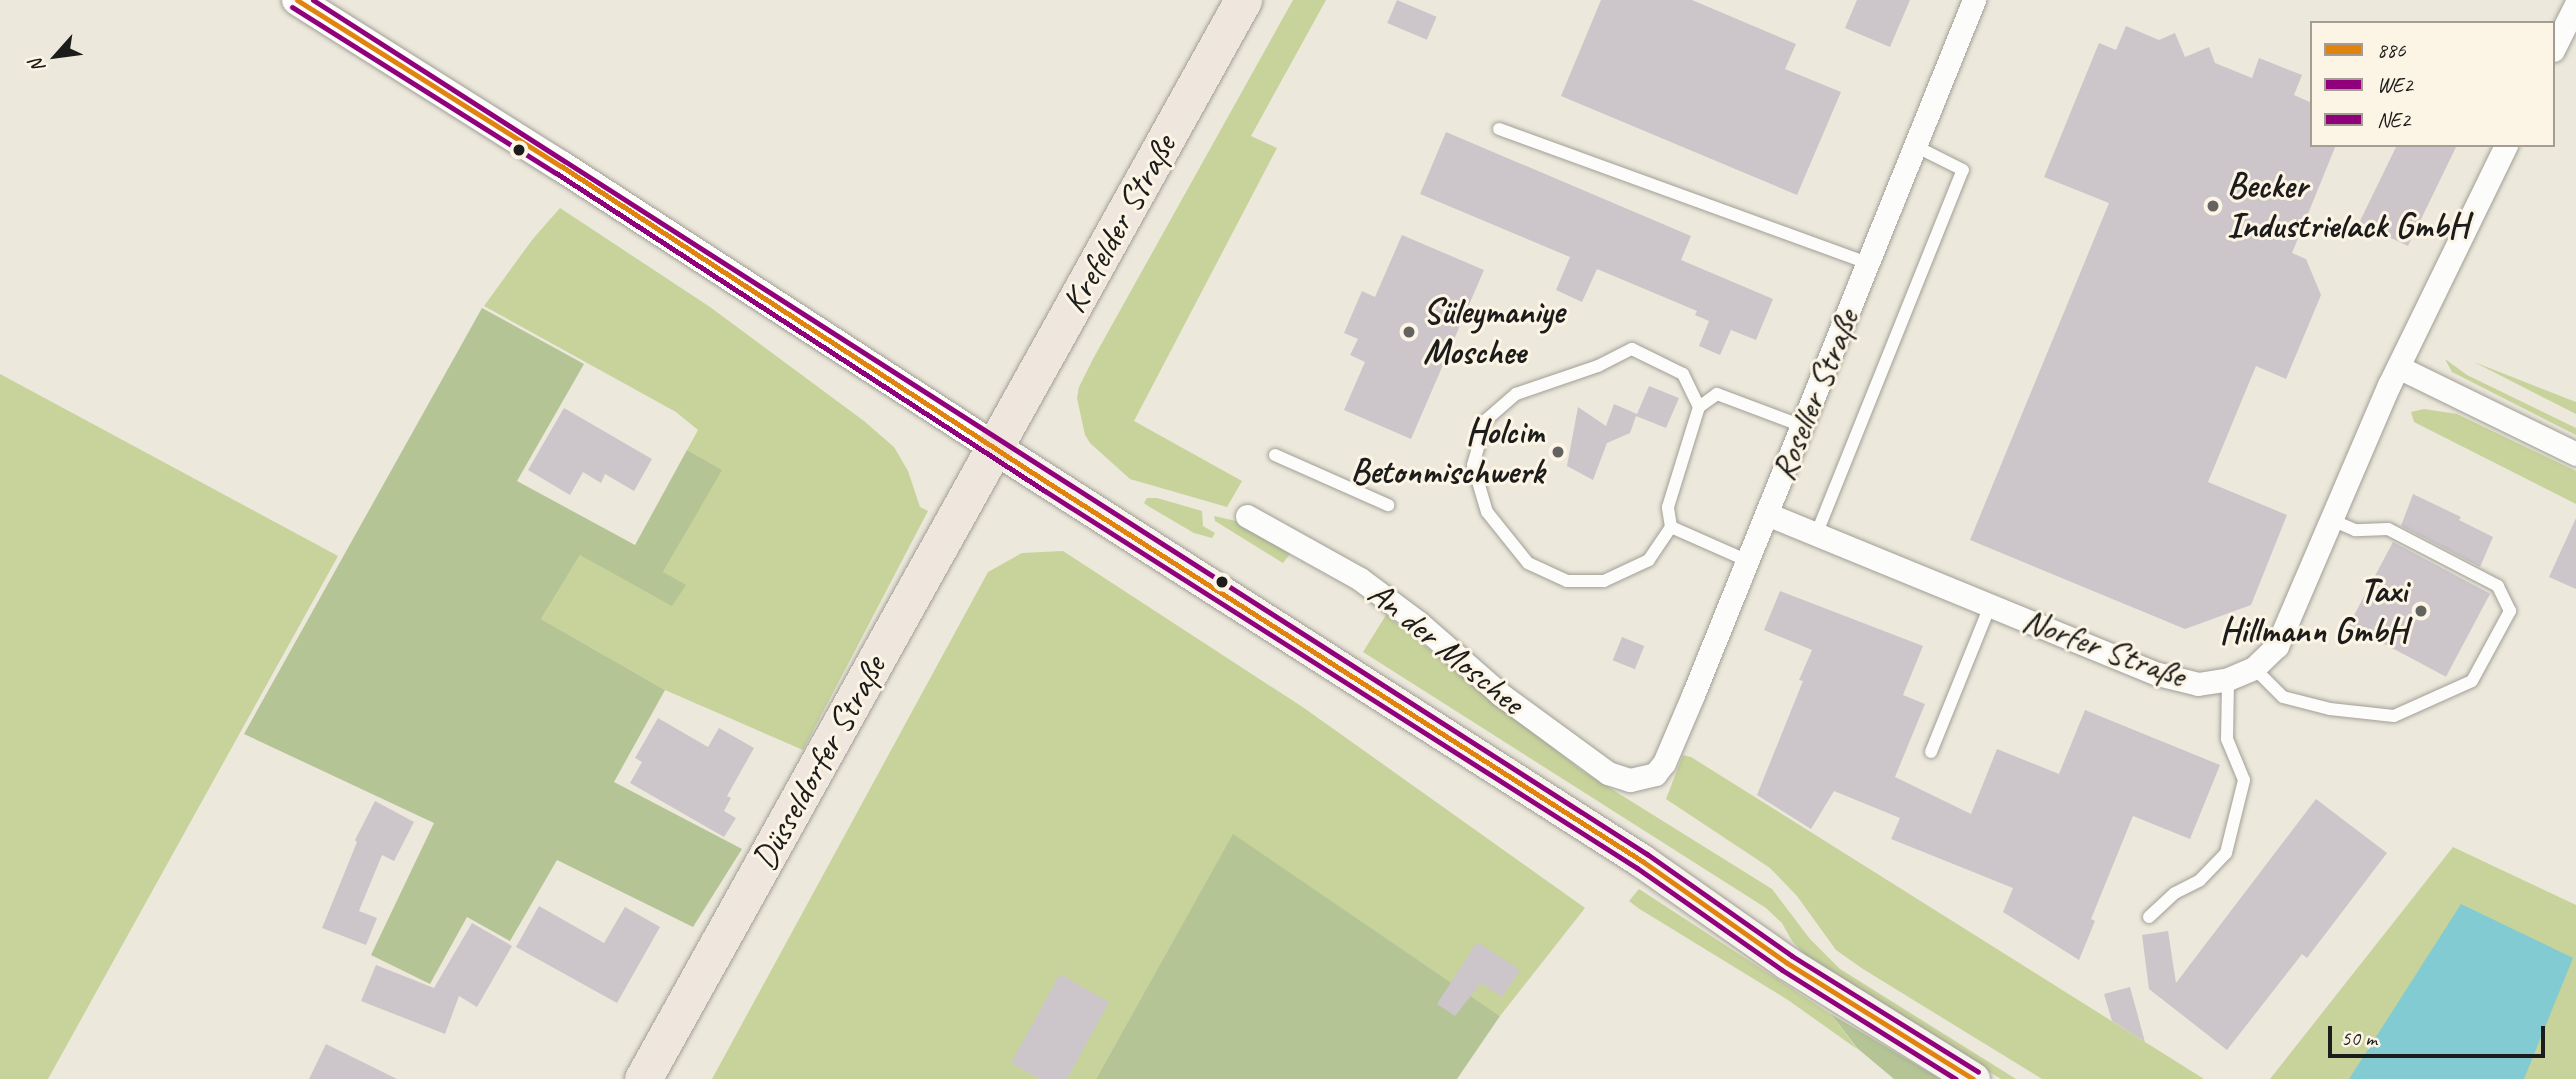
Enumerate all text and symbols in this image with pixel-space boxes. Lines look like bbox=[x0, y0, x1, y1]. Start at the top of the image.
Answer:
north arrow bbox=[21, 21, 91, 91]
legend bbox=[2310, 21, 2555, 147]
text: 886 bbox=[2377, 37, 2405, 63]
text: N bbox=[24, 55, 51, 77]
text: WE2 bbox=[2377, 72, 2413, 98]
text: NE2 bbox=[2377, 107, 2410, 133]
street label: Krefelder Straße bbox=[1053, 127, 1185, 321]
unlabelled marker bbox=[512, 143, 526, 157]
place label: Becker Industrielack GmbH bbox=[2227, 165, 2468, 247]
marker: Becker Industrielack GmbH bbox=[2205, 198, 2221, 214]
place label: Süleymaniye Moschee bbox=[1423, 291, 1564, 373]
street label: Roseller Straße bbox=[1762, 303, 1868, 487]
marker: Süleymaniye Moschee bbox=[1401, 324, 1417, 340]
place label: Holcim Betonmischwerk bbox=[1350, 411, 1544, 493]
marker: Holcim Betonmischwerk bbox=[1550, 444, 1566, 460]
place label: Taxi Hillmann GmbH bbox=[2219, 570, 2407, 652]
street label: An der Moschee bbox=[1360, 573, 1532, 723]
unlabelled marker bbox=[1215, 575, 1229, 589]
street label: Norfer Straße bbox=[2016, 599, 2192, 697]
marker: Taxi Hillmann GmbH bbox=[2413, 603, 2429, 619]
street label: Düsseldorfer Straße bbox=[743, 649, 895, 877]
scale bar bbox=[2331, 1012, 2548, 1056]
text: 50 m bbox=[2341, 1025, 2377, 1051]

